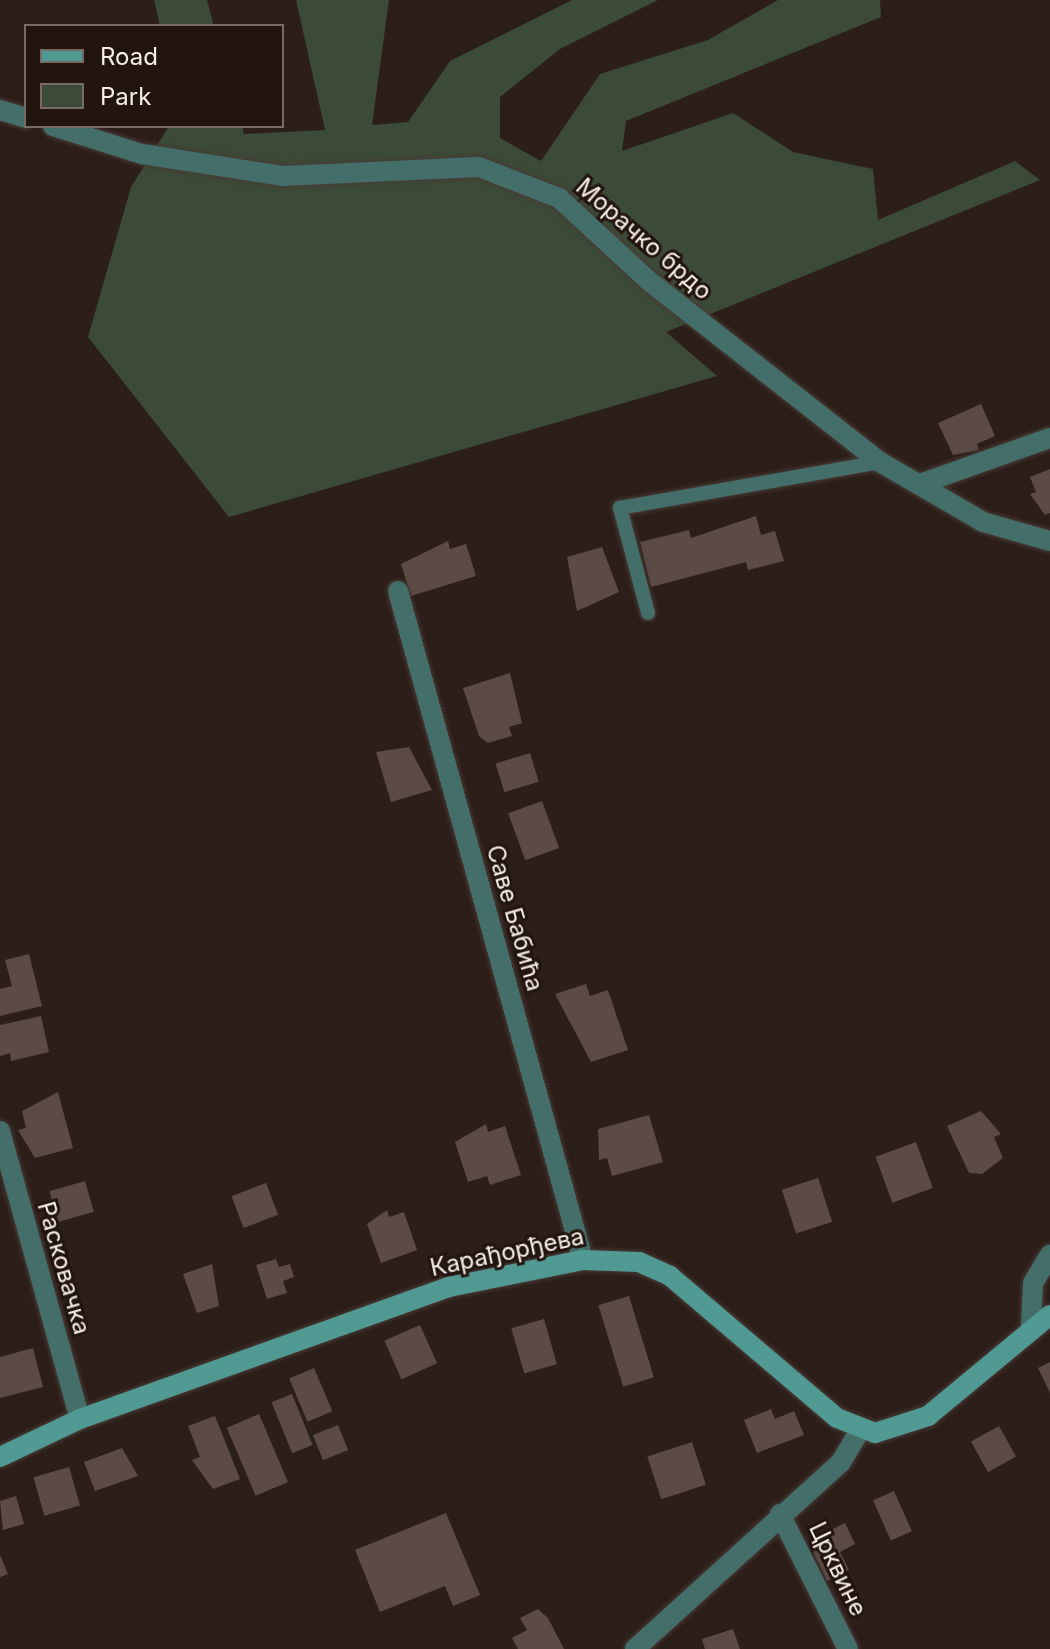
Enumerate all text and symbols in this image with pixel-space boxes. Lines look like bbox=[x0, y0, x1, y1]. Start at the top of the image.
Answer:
legend bbox=[24, 24, 284, 128]
text: Road bbox=[100, 42, 158, 71]
text: Park bbox=[100, 82, 151, 111]
street label: Морачко брдо bbox=[570, 172, 718, 306]
street label: Саве Бабића bbox=[480, 842, 550, 994]
street label: Расковачка bbox=[31, 1198, 97, 1338]
street label: Карађорђева bbox=[427, 1222, 587, 1282]
street label: Црквине bbox=[803, 1517, 873, 1621]

